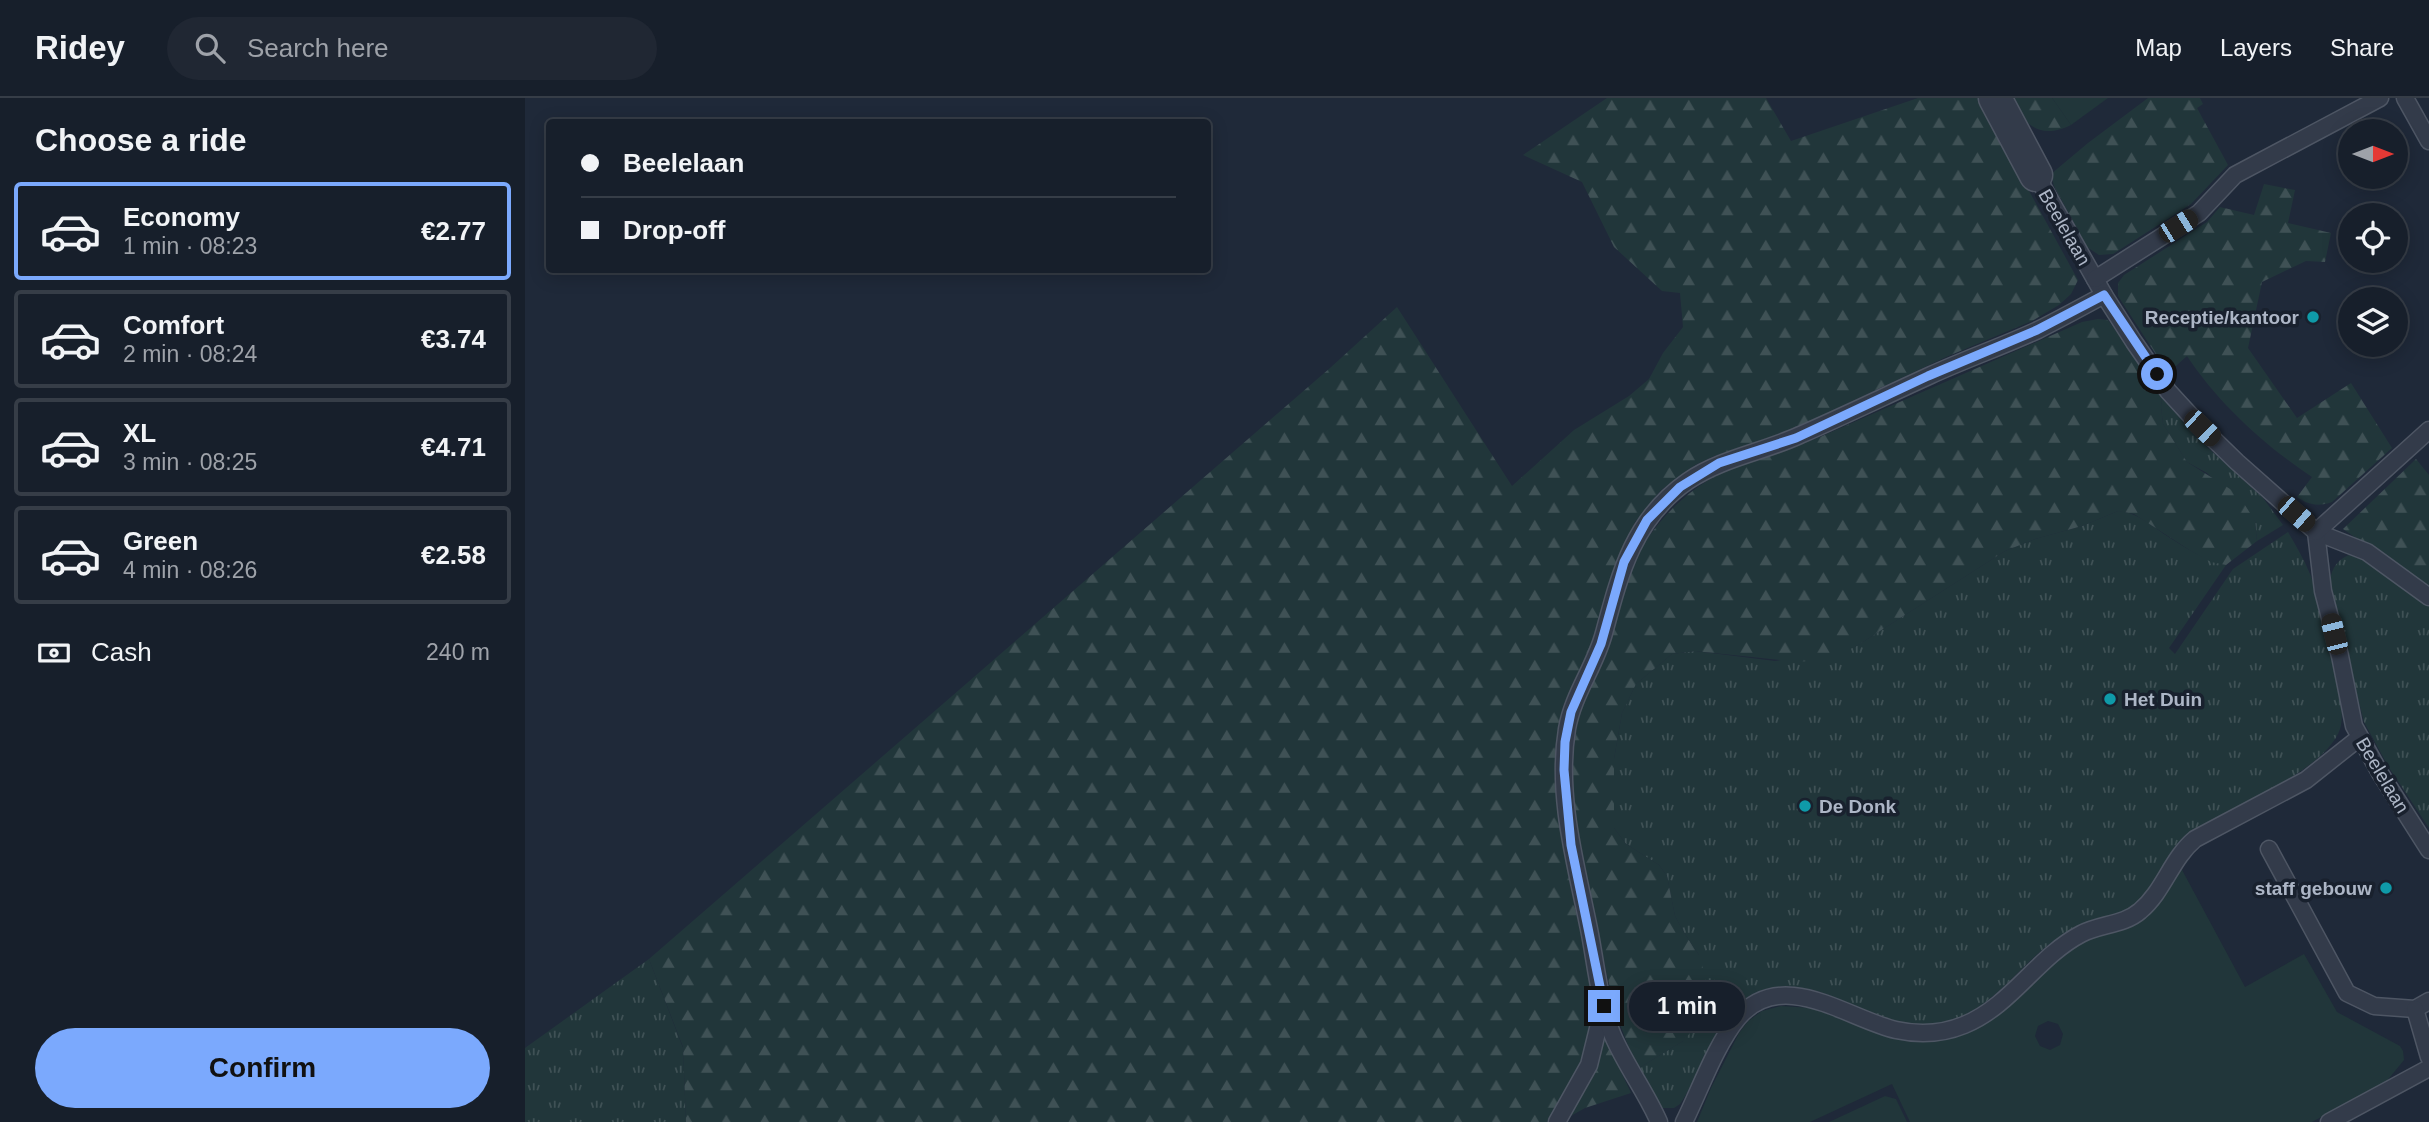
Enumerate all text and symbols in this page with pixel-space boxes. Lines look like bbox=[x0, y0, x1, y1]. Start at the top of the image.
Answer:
search box bbox=[167, 17, 657, 80]
text: Ridey bbox=[35, 29, 125, 66]
icon: search bbox=[191, 29, 229, 67]
text: Search here bbox=[247, 33, 389, 63]
text: Map bbox=[2135, 34, 2182, 61]
text: Layers bbox=[2220, 34, 2292, 61]
text: Share bbox=[2330, 34, 2394, 61]
north arrow bbox=[2338, 119, 2408, 189]
map controls bbox=[2338, 119, 2408, 357]
text: Choose a ride bbox=[35, 122, 247, 158]
text: Beelelaan bbox=[623, 148, 744, 178]
street label: Beelelaan bbox=[2034, 185, 2095, 269]
icon: car bbox=[39, 200, 102, 263]
text: Economy bbox=[123, 202, 240, 232]
button: locate bbox=[2338, 203, 2408, 273]
car bbox=[2155, 206, 2202, 246]
text: Drop-off bbox=[623, 215, 726, 245]
text: €2.77 bbox=[421, 216, 486, 246]
text: 1 min · 08:23 bbox=[123, 233, 257, 259]
button: layers bbox=[2338, 287, 2408, 357]
place label: Receptie/kantoor bbox=[2145, 307, 2300, 328]
icon: car bbox=[39, 308, 102, 371]
marker: Receptie/kantoor bbox=[2305, 309, 2321, 325]
text: Comfort bbox=[123, 310, 224, 340]
text: €3.74 bbox=[421, 324, 486, 354]
text: 2 min · 08:24 bbox=[123, 341, 257, 367]
route start bbox=[2141, 358, 2173, 390]
car bbox=[2180, 406, 2225, 450]
icon: car bbox=[39, 416, 102, 479]
text: XL bbox=[123, 418, 156, 448]
text: €4.71 bbox=[421, 432, 486, 462]
text: 3 min · 08:25 bbox=[123, 449, 257, 475]
car bbox=[2274, 492, 2319, 536]
icon: car bbox=[39, 524, 102, 587]
text: Green bbox=[123, 526, 198, 556]
text: €2.58 bbox=[421, 540, 486, 570]
text: 4 min · 08:26 bbox=[123, 557, 257, 583]
car bbox=[2319, 611, 2350, 657]
icon: cash bbox=[35, 634, 73, 672]
text: Cash bbox=[91, 637, 152, 667]
text: 240 m bbox=[426, 639, 490, 665]
place label: Het Duin bbox=[2124, 689, 2202, 710]
marker: Het Duin bbox=[2102, 691, 2118, 707]
street label: Beelelaan bbox=[2352, 734, 2413, 817]
place label: De Donk bbox=[1819, 796, 1897, 817]
marker: De Donk bbox=[1797, 798, 1813, 814]
place label: staff gebouw bbox=[2255, 878, 2372, 899]
marker: staff gebouw bbox=[2378, 880, 2394, 896]
callout: 1 min bbox=[1629, 982, 1744, 1030]
route end bbox=[1588, 990, 1620, 1022]
text: 1 min bbox=[1657, 993, 1717, 1019]
button: Confirm bbox=[35, 1028, 490, 1108]

